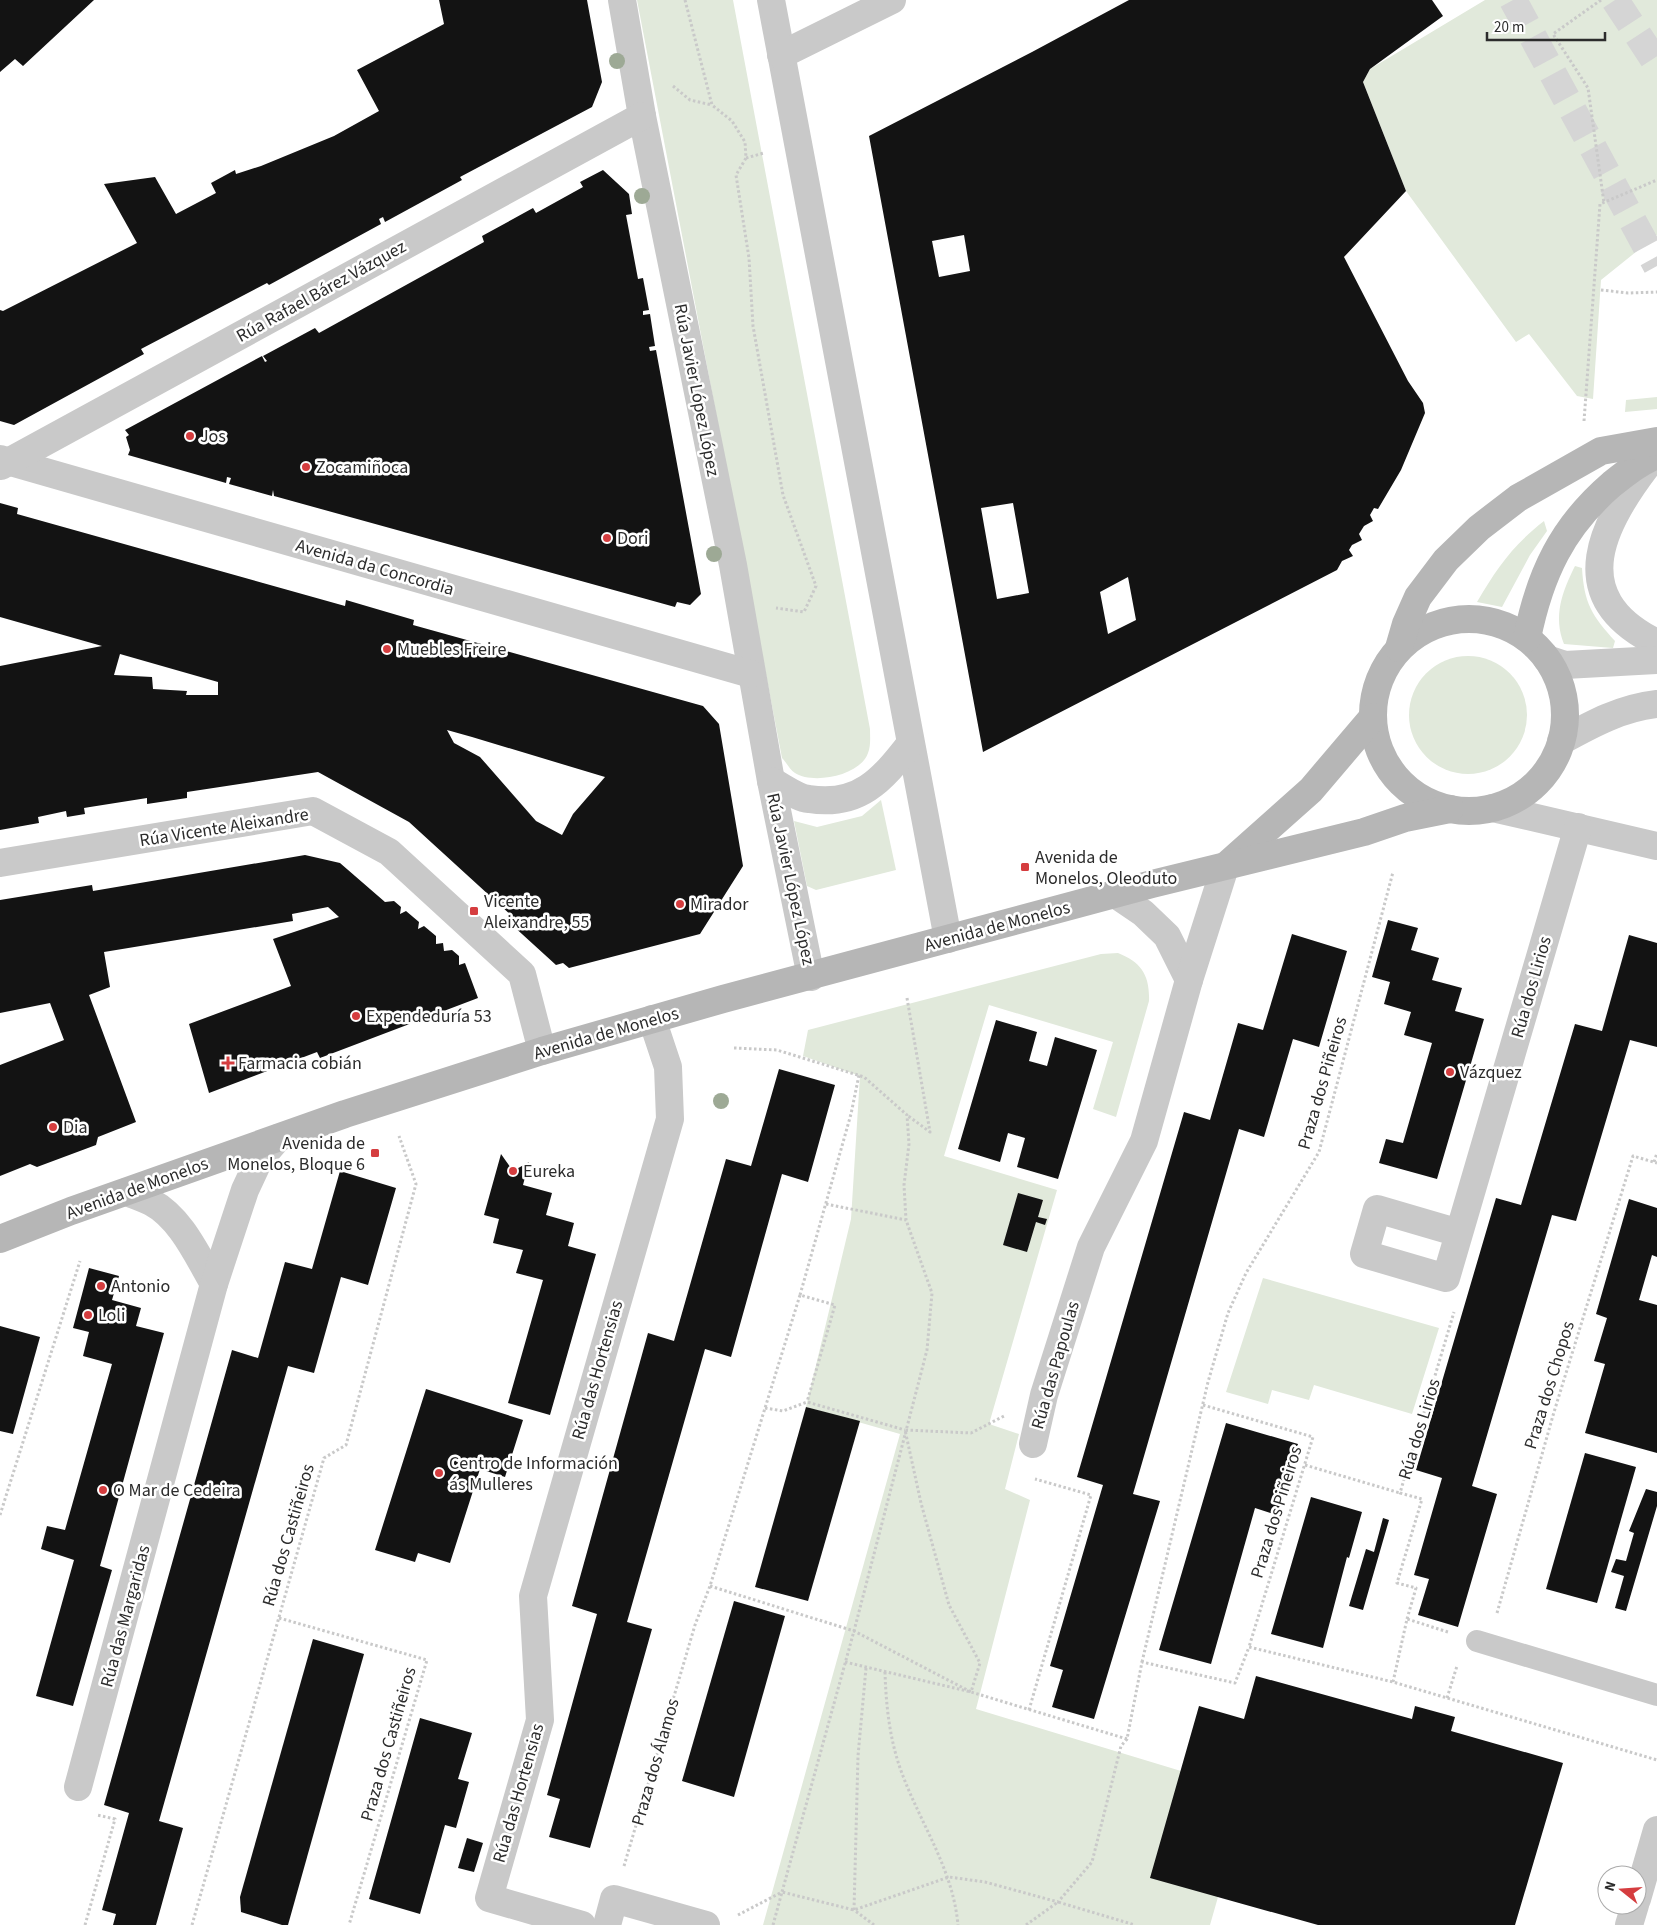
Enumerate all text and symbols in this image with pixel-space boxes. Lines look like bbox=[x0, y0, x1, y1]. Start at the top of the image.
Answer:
scale bar bbox=[1487, 10, 1604, 42]
text: 20 m bbox=[1494, 17, 1524, 38]
street label: Rúa Rafael Bárez Vázquez bbox=[232, 234, 411, 349]
street label: Rúa Javier López López bbox=[668, 302, 726, 479]
place label: Jos bbox=[200, 424, 226, 449]
marker: Jos bbox=[184, 430, 196, 442]
place label: Zocamiñoca bbox=[316, 455, 408, 480]
marker: Zocamiñoca bbox=[300, 461, 312, 473]
place label: Dori bbox=[617, 526, 649, 551]
marker: Dori bbox=[601, 532, 613, 544]
street label: Avenida da Concordia bbox=[293, 533, 457, 602]
place label: Muebles Freire bbox=[397, 637, 506, 662]
marker: Muebles Freire bbox=[381, 643, 393, 655]
street label: Rúa Javier López López bbox=[760, 791, 821, 968]
street label: Rúa Vicente Aleixandre bbox=[138, 802, 310, 853]
place label: Avenida de Monelos, Oleoduto bbox=[1035, 845, 1177, 891]
marker: Avenida de Monelos, Oleoduto bbox=[1019, 861, 1031, 873]
place label: Vicente Aleixandre, 55 bbox=[484, 889, 589, 935]
place label: Mirador bbox=[690, 892, 749, 917]
street label: Avenida de Monelos bbox=[922, 895, 1073, 958]
marker: Mirador bbox=[674, 898, 686, 910]
marker: Vicente Aleixandre, 55 bbox=[468, 905, 480, 917]
street label: Rúa dos Lirios bbox=[1505, 933, 1558, 1041]
street label: Avenida de Monelos bbox=[531, 1001, 682, 1066]
place label: Expendeduría 53 bbox=[366, 1004, 492, 1029]
marker: Expendeduría 53 bbox=[350, 1010, 362, 1022]
street label: Praza dos Piñeiros bbox=[1292, 1014, 1353, 1152]
place label: Farmacia cobián bbox=[238, 1051, 362, 1076]
marker: Farmacia cobián bbox=[222, 1057, 234, 1069]
place label: Vázquez bbox=[1460, 1060, 1522, 1085]
marker: Vázquez bbox=[1444, 1066, 1456, 1078]
place label: Dia bbox=[63, 1115, 88, 1140]
marker: Dia bbox=[47, 1121, 59, 1133]
place label: Avenida de Monelos, Bloque 6 bbox=[227, 1131, 365, 1177]
marker: Avenida de Monelos, Bloque 6 bbox=[369, 1147, 381, 1159]
street label: Avenida de Monelos bbox=[62, 1151, 212, 1226]
place label: Eureka bbox=[523, 1159, 575, 1184]
marker: Eureka bbox=[507, 1165, 519, 1177]
place label: Antonio bbox=[111, 1274, 170, 1299]
marker: Antonio bbox=[95, 1280, 107, 1292]
street label: Rúa das Hortensias bbox=[566, 1298, 629, 1443]
street label: Rúa das Papoulas bbox=[1025, 1298, 1086, 1432]
place label: Loli bbox=[98, 1303, 125, 1328]
marker: Loli bbox=[82, 1309, 94, 1321]
street label: Praza dos Chopos bbox=[1518, 1318, 1581, 1452]
street label: Rúa dos Lirios bbox=[1392, 1375, 1447, 1483]
street label: Praza dos Piñeiros bbox=[1244, 1443, 1308, 1581]
place label: Centro de Información ás Mulleres bbox=[449, 1451, 618, 1497]
street label: Rúa dos Castiñeiros bbox=[256, 1461, 321, 1609]
marker: Centro de Información ás Mulleres bbox=[433, 1467, 445, 1479]
place label: O Mar de Cedeira bbox=[113, 1478, 241, 1503]
marker: O Mar de Cedeira bbox=[97, 1484, 109, 1496]
street label: Rúa das Margaridas bbox=[94, 1542, 156, 1690]
street label: Praza dos Castiñeiros bbox=[354, 1664, 422, 1824]
street label: Praza dos Álamos bbox=[625, 1695, 686, 1829]
street label: Rúa das Hortensias bbox=[487, 1721, 550, 1866]
north arrow bbox=[1597, 1865, 1647, 1915]
text: N bbox=[1600, 1879, 1621, 1894]

